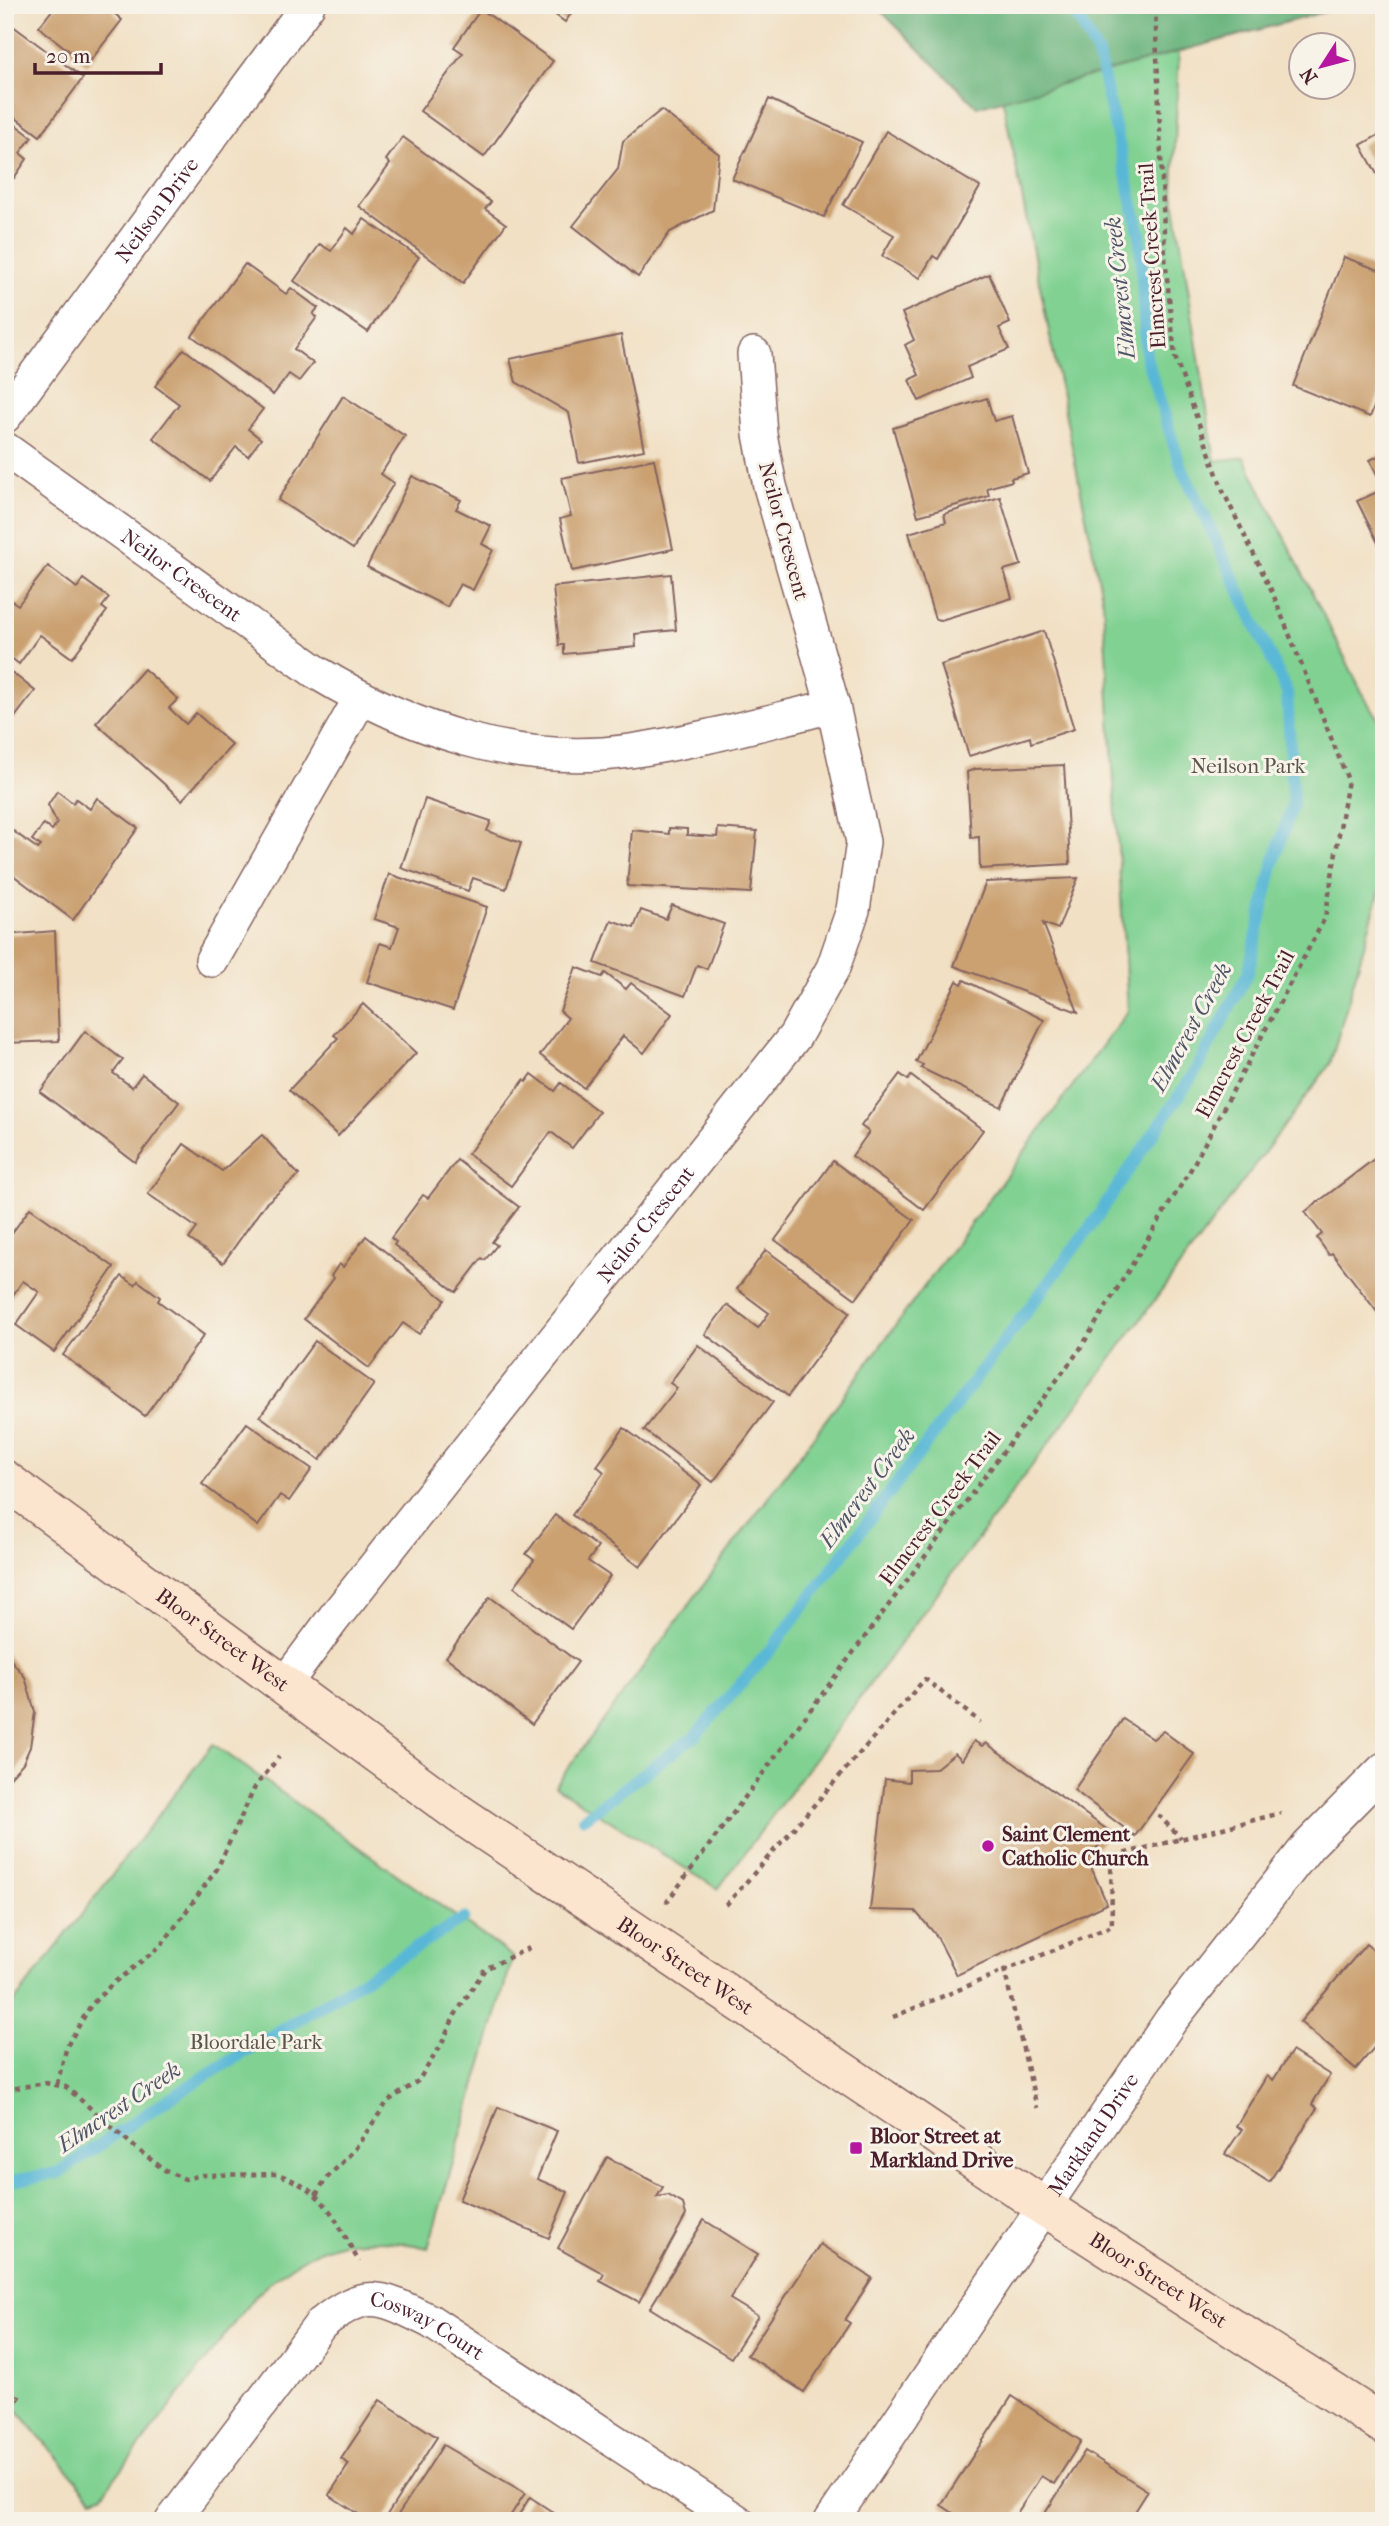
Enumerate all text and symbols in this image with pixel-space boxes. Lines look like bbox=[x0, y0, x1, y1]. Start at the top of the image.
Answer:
scale bar bbox=[35, 32, 161, 76]
north arrow bbox=[1288, 32, 1358, 102]
text: 20 m bbox=[46, 44, 91, 68]
text: N bbox=[1296, 63, 1322, 88]
street label: Neilson Drive bbox=[110, 153, 203, 267]
street label: Elmcrest Creek Trail bbox=[1134, 162, 1170, 350]
water label: Elmcrest Creek bbox=[1099, 215, 1141, 363]
street label: Neilor Crescent bbox=[754, 459, 814, 603]
street label: Neilor Crescent bbox=[117, 524, 246, 627]
park label: Neilson Park bbox=[1191, 754, 1306, 778]
street label: Elmcrest Creek Trail bbox=[1191, 946, 1299, 1122]
water label: Elmcrest Creek bbox=[1143, 958, 1238, 1098]
street label: Neilor Crescent bbox=[592, 1161, 700, 1287]
water label: Elmcrest Creek bbox=[812, 1423, 921, 1555]
street label: Elmcrest Creek Trail bbox=[874, 1426, 1006, 1590]
street label: Bloor Street West bbox=[152, 1583, 294, 1697]
place label: Saint Clement Catholic Church bbox=[1002, 1822, 1149, 1870]
marker: Saint Clement Catholic Church bbox=[980, 1838, 996, 1854]
street label: Bloor Street West bbox=[613, 1911, 758, 2020]
park label: Bloordale Park bbox=[190, 2030, 322, 2054]
water label: Elmcrest Creek bbox=[50, 2056, 186, 2159]
street label: Markland Drive bbox=[1043, 2068, 1143, 2201]
place label: Bloor Street at Markland Drive bbox=[869, 2124, 1014, 2172]
marker: Bloor Street at Markland Drive bbox=[848, 2140, 864, 2156]
street label: Bloor Street West bbox=[1085, 2227, 1232, 2333]
street label: Cosway Court bbox=[369, 2287, 489, 2365]

